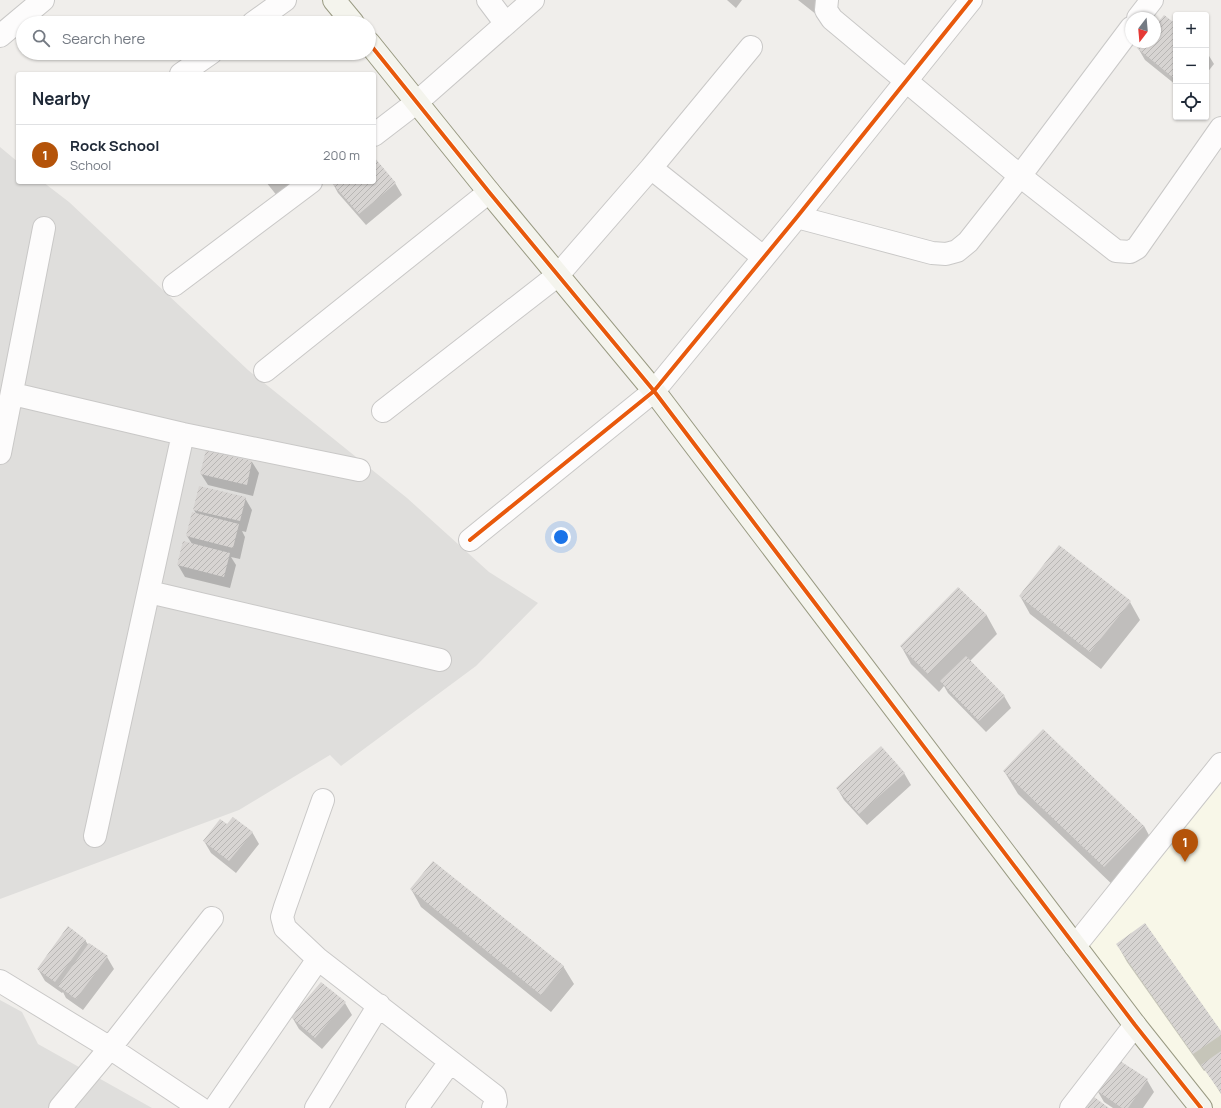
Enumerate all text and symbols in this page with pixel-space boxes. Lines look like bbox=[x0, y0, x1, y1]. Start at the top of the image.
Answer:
north arrow bbox=[1125, 12, 1161, 48]
map controls bbox=[1173, 12, 1209, 120]
button: + bbox=[1173, 12, 1209, 48]
search box bbox=[16, 16, 376, 60]
icon: search bbox=[30, 27, 52, 49]
text: Search here bbox=[62, 28, 145, 49]
button: − bbox=[1173, 48, 1209, 84]
button: locate bbox=[1173, 84, 1209, 120]
text: Nearby bbox=[32, 87, 90, 110]
text: Rock School bbox=[70, 135, 160, 156]
text: 1 bbox=[42, 146, 48, 164]
text: 200 m bbox=[323, 146, 360, 164]
text: School bbox=[70, 156, 111, 174]
your location bbox=[551, 527, 571, 547]
pin: 1 bbox=[1172, 829, 1198, 862]

